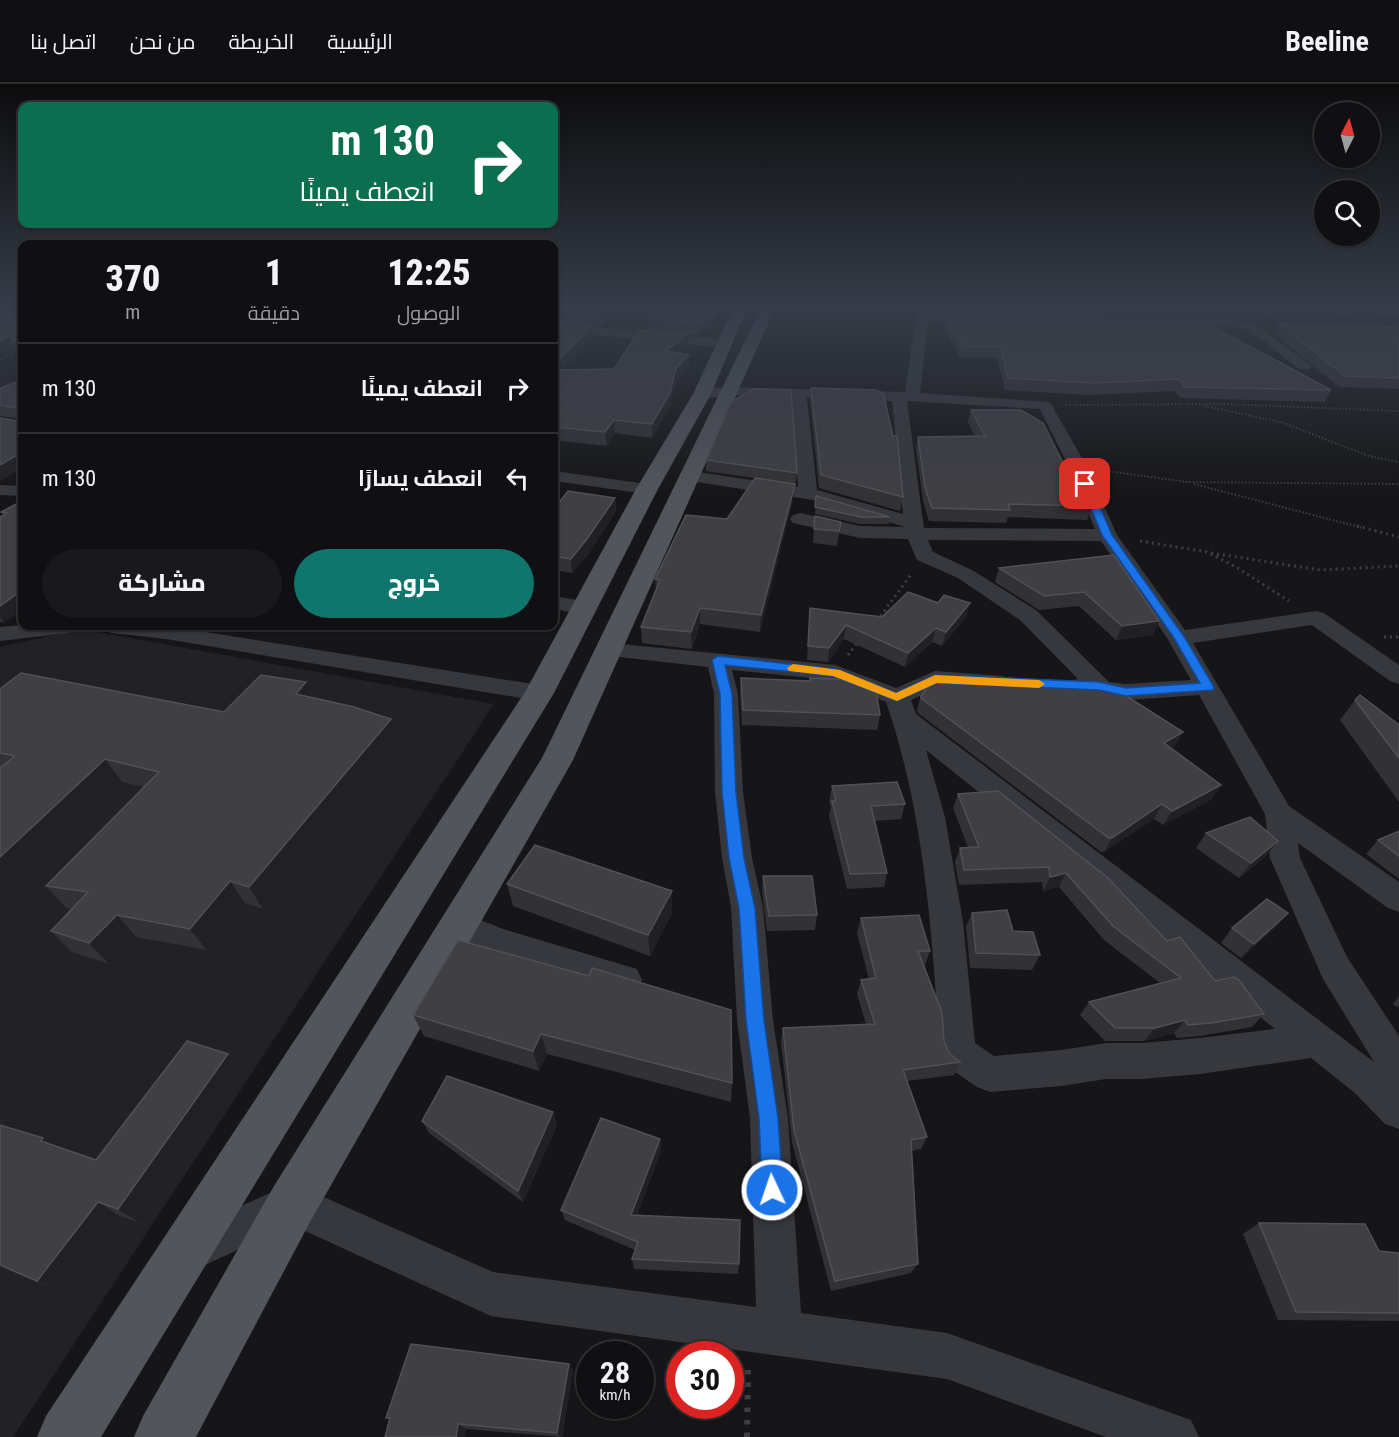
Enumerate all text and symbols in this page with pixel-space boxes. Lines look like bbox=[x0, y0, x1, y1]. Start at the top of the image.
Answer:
text: Beeline bbox=[1285, 25, 1369, 58]
text: اتصل بنا bbox=[30, 30, 97, 54]
text: من نحن bbox=[130, 30, 196, 54]
text: الخريطة bbox=[229, 30, 294, 54]
text: الرئيسية bbox=[327, 30, 393, 54]
north arrow bbox=[1314, 102, 1380, 168]
map controls bbox=[1314, 102, 1380, 246]
text: 130 m bbox=[330, 116, 435, 165]
icon: right bbox=[456, 126, 534, 204]
text: انعطف يمينًا bbox=[299, 176, 435, 208]
button: search bbox=[1314, 180, 1380, 246]
text: 1 bbox=[265, 252, 283, 294]
text: 12:25 bbox=[387, 252, 471, 294]
text: 370 bbox=[105, 258, 160, 300]
text: m bbox=[125, 300, 140, 324]
text: دقيقة bbox=[248, 301, 300, 325]
text: الوصول bbox=[397, 301, 461, 325]
icon: right bbox=[501, 372, 534, 405]
text: 130 m bbox=[42, 376, 96, 401]
text: انعطف يمينًا bbox=[361, 376, 483, 401]
pin bbox=[1059, 458, 1110, 509]
icon: left bbox=[501, 462, 534, 495]
text: 130 m bbox=[42, 466, 96, 491]
text: انعطف يسارًا bbox=[358, 466, 483, 491]
icon: arrive bbox=[1068, 467, 1101, 500]
button: مشاركة bbox=[42, 549, 282, 618]
button: خروج bbox=[294, 549, 534, 618]
position arrow bbox=[740, 1158, 804, 1222]
speed limit sign: 30 bbox=[666, 1341, 744, 1419]
text: 28 bbox=[600, 1355, 630, 1390]
text: km/h bbox=[600, 1386, 630, 1404]

